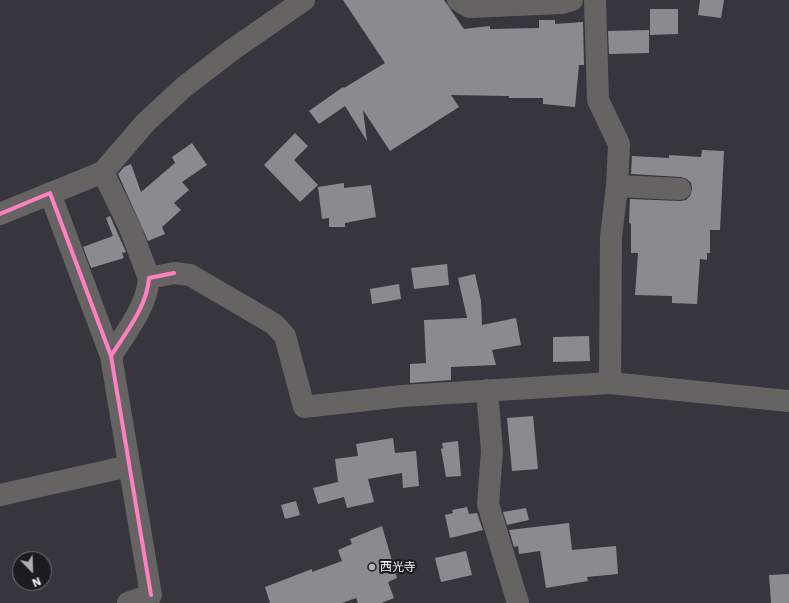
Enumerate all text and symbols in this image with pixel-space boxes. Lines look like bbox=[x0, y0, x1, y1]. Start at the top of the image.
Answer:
north arrow bbox=[12, 551, 52, 591]
place label: 西光寺 bbox=[380, 560, 416, 574]
marker: 西光寺 bbox=[367, 562, 377, 572]
text: N bbox=[30, 574, 43, 589]

